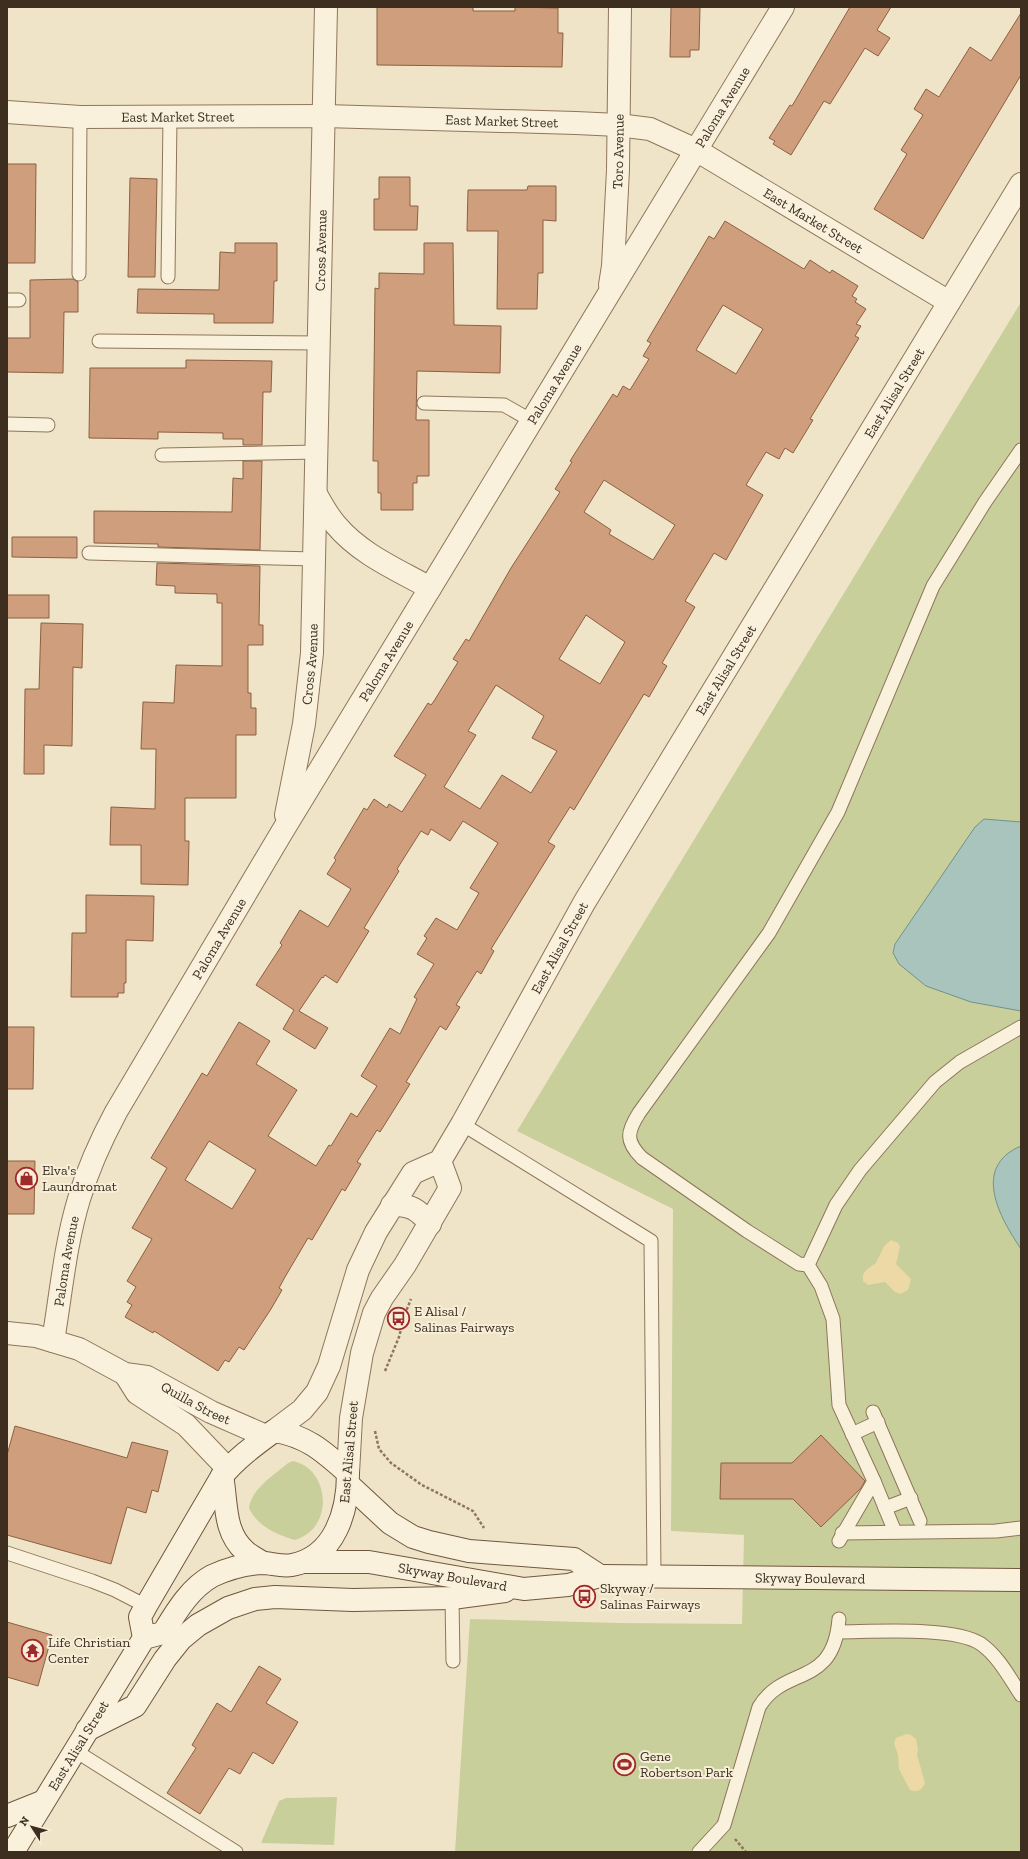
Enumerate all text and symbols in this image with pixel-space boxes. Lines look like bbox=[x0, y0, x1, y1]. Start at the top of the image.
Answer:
street label: Paloma Avenue bbox=[691, 63, 754, 151]
street label: East Market Street bbox=[121, 108, 235, 125]
street label: East Market Street bbox=[445, 111, 559, 131]
street label: Toro Avenue bbox=[609, 113, 627, 189]
street label: East Market Street bbox=[760, 184, 867, 257]
street label: Cross Avenue bbox=[311, 209, 330, 291]
street label: Paloma Avenue bbox=[523, 340, 585, 427]
street label: East Alisal Street bbox=[860, 344, 928, 441]
street label: Paloma Avenue bbox=[355, 617, 417, 704]
street label: East Alisal Street bbox=[692, 621, 760, 718]
street label: Cross Avenue bbox=[298, 623, 321, 706]
street label: Paloma Avenue bbox=[188, 894, 250, 982]
street label: East Alisal Street bbox=[527, 898, 592, 997]
place label: Elva's Laundromat bbox=[42, 1162, 118, 1195]
shop icon: Elva's Laundromat bbox=[14, 1165, 40, 1191]
street label: Paloma Avenue bbox=[50, 1214, 83, 1308]
place label: E Alisal / Salinas Fairways bbox=[414, 1303, 514, 1336]
bus stop icon: E Alisal / Salinas Fairways bbox=[386, 1306, 412, 1332]
street label: Quilla Street bbox=[158, 1378, 234, 1428]
street label: East Alisal Street bbox=[336, 1399, 362, 1504]
street label: Skyway Boulevard bbox=[397, 1559, 509, 1594]
street label: Skyway Boulevard bbox=[755, 1569, 866, 1587]
place label: Skyway / Salinas Fairways bbox=[600, 1580, 700, 1613]
bus stop icon: Skyway / Salinas Fairways bbox=[572, 1583, 598, 1609]
place label: Life Christian Center bbox=[48, 1634, 130, 1667]
temple icon: Life Christian Center bbox=[19, 1637, 45, 1663]
street label: East Alisal Street bbox=[44, 1697, 113, 1794]
place label: Gene Robertson Park bbox=[640, 1748, 734, 1781]
sports icon: Gene Robertson Park bbox=[611, 1751, 637, 1777]
north arrow bbox=[12, 1807, 52, 1847]
text: N bbox=[17, 1814, 32, 1829]

